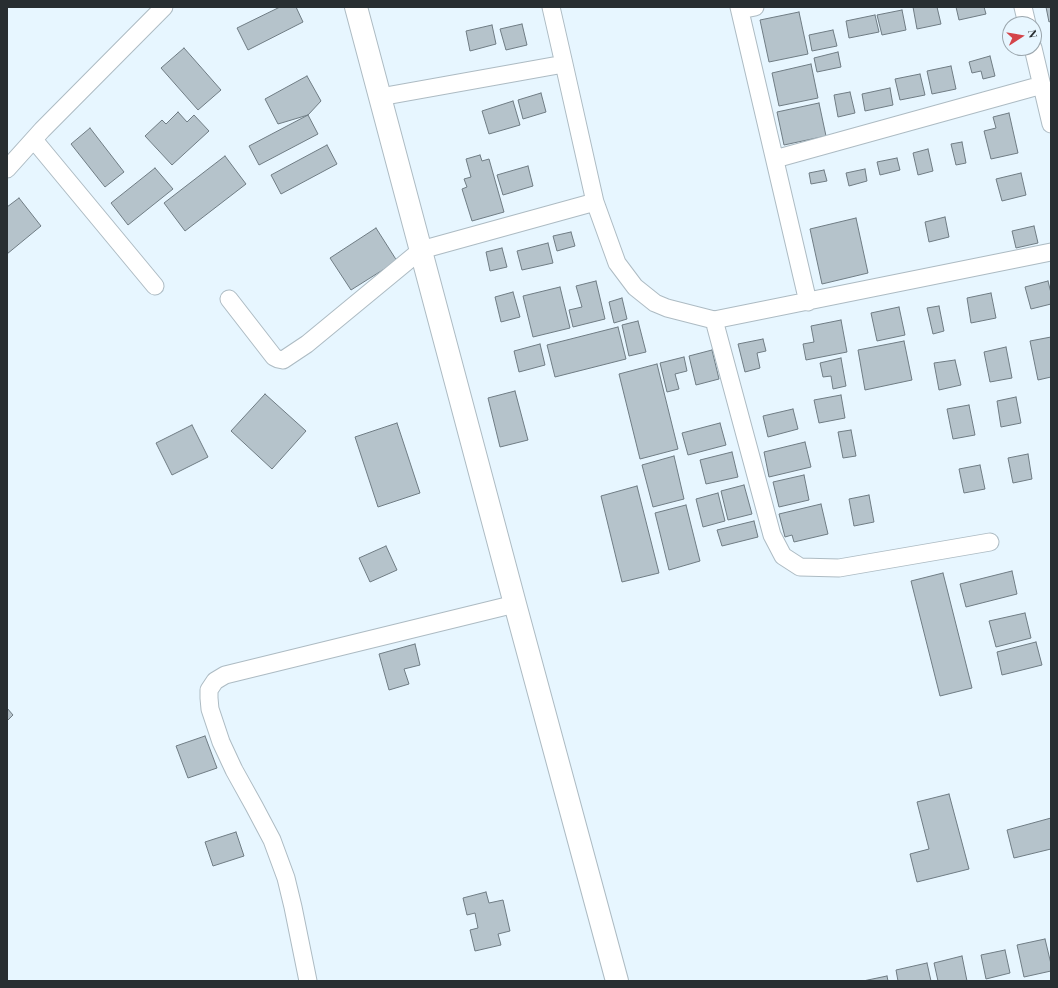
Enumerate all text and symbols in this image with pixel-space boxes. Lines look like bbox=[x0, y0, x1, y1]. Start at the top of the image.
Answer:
north arrow bbox=[1002, 16, 1042, 56]
text: N bbox=[1025, 28, 1041, 39]

